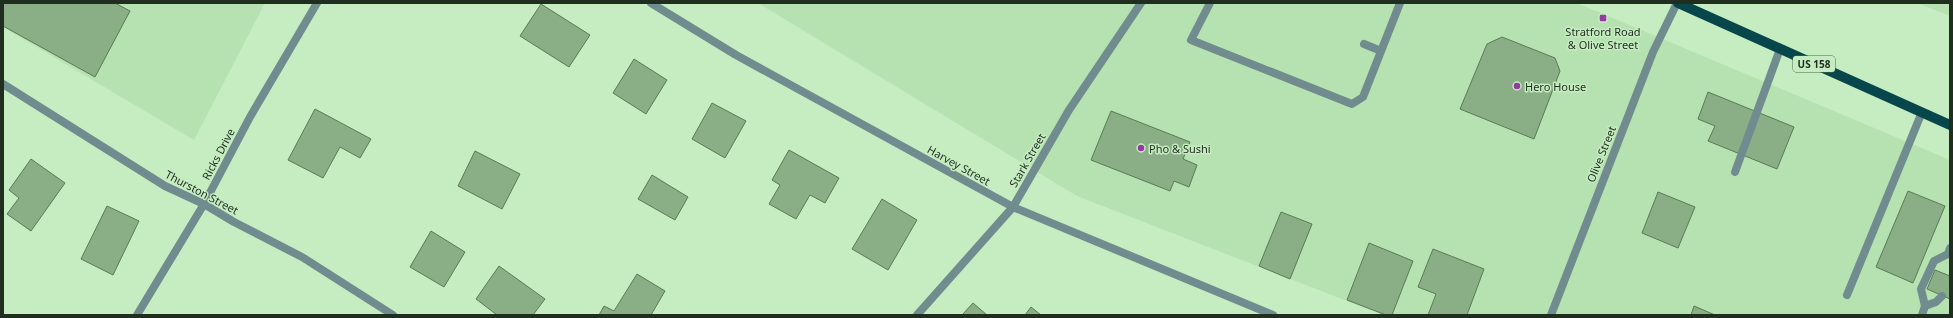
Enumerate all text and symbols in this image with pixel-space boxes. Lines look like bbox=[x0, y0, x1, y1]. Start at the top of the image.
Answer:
marker: Stratford Road & Olive Street bbox=[1598, 13, 1608, 23]
place label: Stratford Road & Olive Street bbox=[1565, 24, 1641, 52]
road number: US 158 bbox=[1793, 56, 1835, 72]
place label: Hero House bbox=[1525, 79, 1586, 94]
marker: Hero House bbox=[1512, 81, 1522, 91]
street label: Olive Street bbox=[1583, 124, 1619, 184]
street label: Ricks Drive bbox=[198, 126, 238, 182]
street label: Stark Street bbox=[1005, 130, 1049, 190]
place label: Pho & Sushi bbox=[1149, 141, 1211, 156]
street label: Harvey Street bbox=[925, 142, 993, 188]
marker: Pho & Sushi bbox=[1136, 143, 1146, 153]
street label: Thurston Street bbox=[163, 166, 241, 218]

